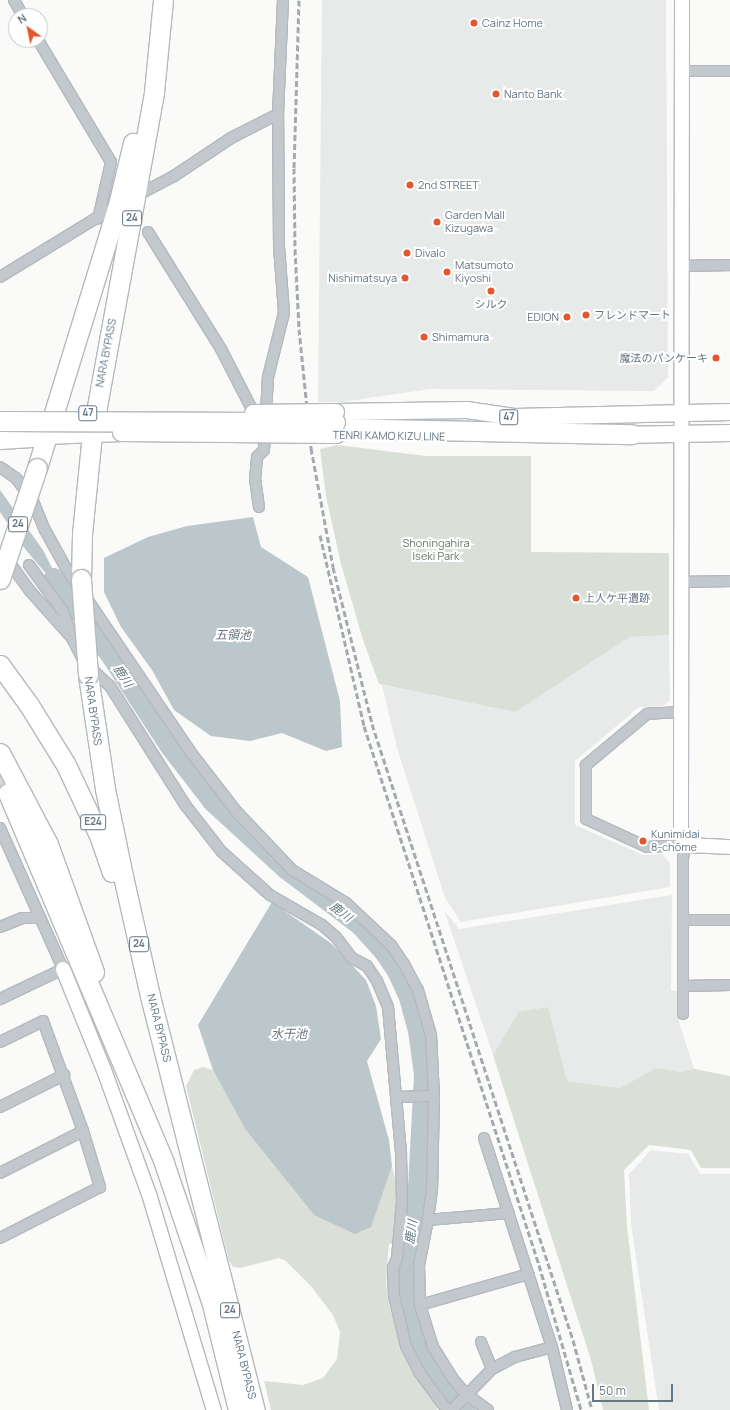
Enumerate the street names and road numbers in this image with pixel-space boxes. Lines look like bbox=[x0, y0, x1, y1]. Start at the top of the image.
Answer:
road number: 24 bbox=[122, 210, 142, 226]
street label: NARA BYPASS bbox=[93, 318, 119, 388]
road number: 47 bbox=[78, 405, 98, 421]
road number: 47 bbox=[499, 409, 519, 425]
street label: TENRI KAMO KIZU LINE bbox=[333, 428, 445, 444]
road number: 24 bbox=[8, 516, 28, 532]
street label: NARA BYPASS bbox=[82, 676, 104, 746]
road number: E24 bbox=[80, 814, 106, 830]
road number: 24 bbox=[129, 936, 149, 952]
street label: NARA BYPASS bbox=[144, 993, 174, 1063]
road number: 24 bbox=[220, 1302, 240, 1318]
street label: NARA BYPASS bbox=[229, 1330, 259, 1400]

